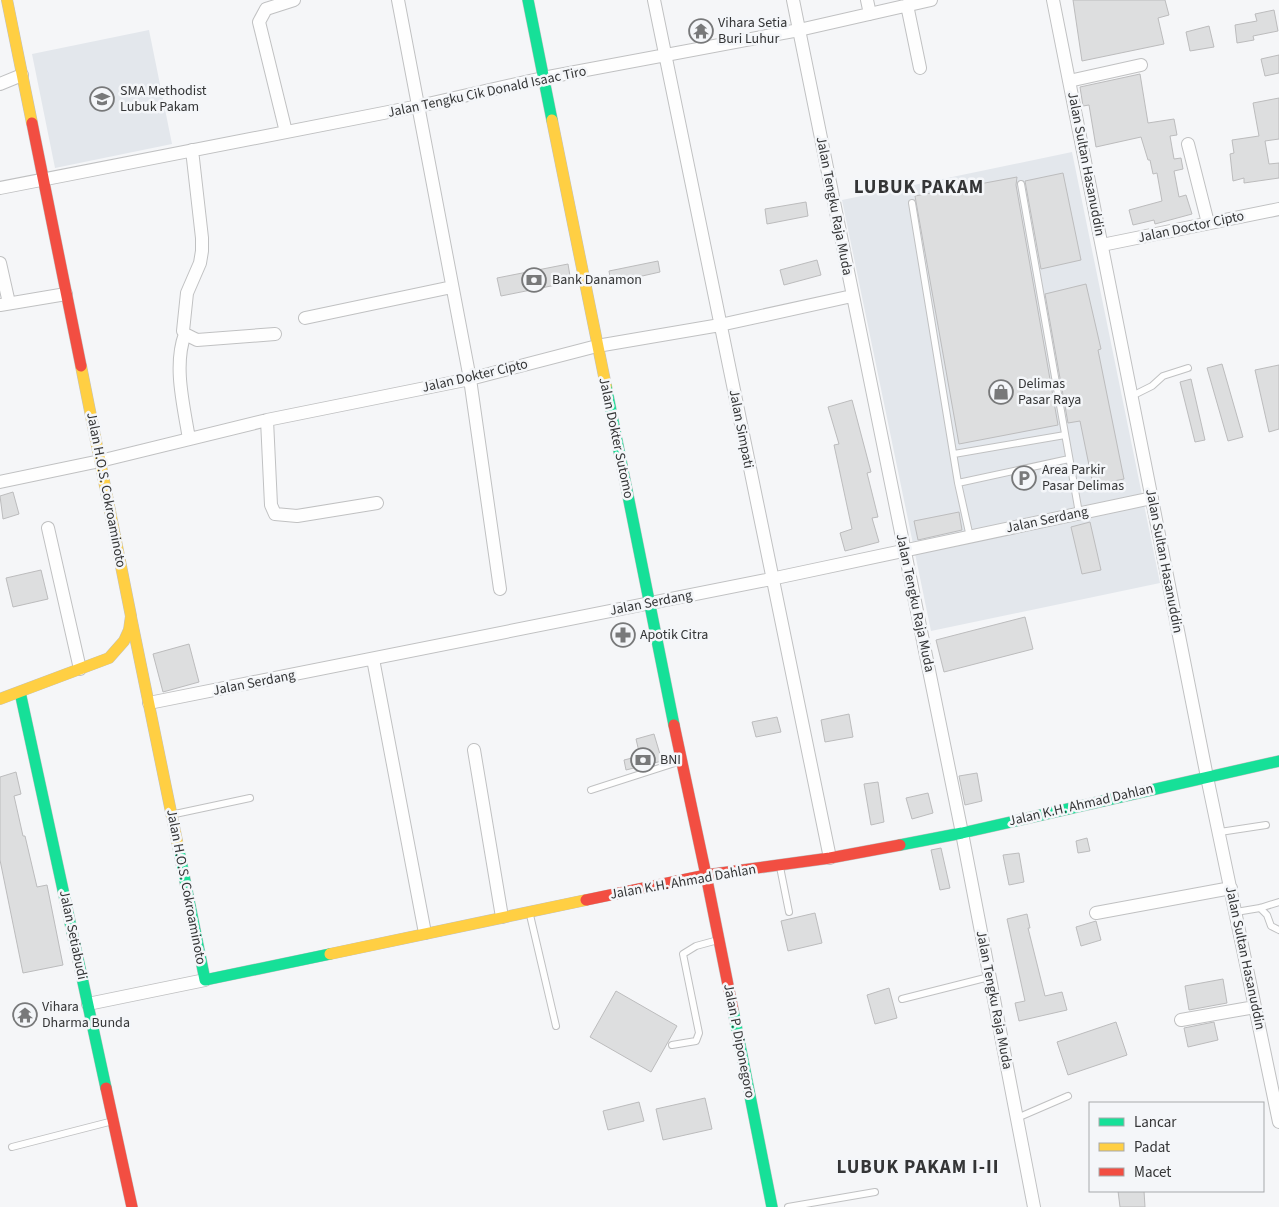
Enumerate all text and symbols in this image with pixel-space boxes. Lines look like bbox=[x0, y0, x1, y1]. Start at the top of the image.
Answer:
place label: Vihara Setia Buri Luhur bbox=[718, 13, 787, 49]
temple icon: Vihara Setia Buri Luhur bbox=[688, 18, 714, 44]
street label: Jalan Tengku Cik Donald Isaac Tiro bbox=[386, 61, 588, 123]
place label: SMA Methodist Lubuk Pakam bbox=[120, 81, 207, 117]
school or university icon: SMA Methodist Lubuk Pakam bbox=[89, 86, 115, 112]
street label: Jalan Sultan Hasanuddin bbox=[1062, 90, 1110, 238]
street label: Jalan Tengku Raja Muda bbox=[811, 135, 857, 277]
district label: LUBUK PAKAM bbox=[854, 174, 984, 201]
street label: Jalan Doctor Cipto bbox=[1136, 206, 1246, 248]
bank icon: Bank Danamon bbox=[521, 267, 547, 293]
place label: Bank Danamon bbox=[552, 270, 642, 290]
street label: Jalan Dokter Cipto bbox=[420, 354, 530, 398]
place label: Delimas Pasar Raya bbox=[1018, 374, 1081, 410]
street label: Jalan Dokter Sutomo bbox=[593, 376, 639, 500]
shop icon: Delimas Pasar Raya bbox=[988, 379, 1014, 405]
street label: Jalan Simpati bbox=[724, 388, 758, 470]
street label: Jalan H.O.S. Cokroaminoto bbox=[81, 411, 131, 569]
place label: Area Parkir Pasar Delimas bbox=[1042, 460, 1124, 496]
parking icon: Area Parkir Pasar Delimas bbox=[1011, 465, 1037, 491]
street label: Jalan Sultan Hasanuddin bbox=[1140, 487, 1188, 635]
street label: Jalan Serdang bbox=[1004, 502, 1090, 538]
street label: Jalan Tengku Raja Muda bbox=[891, 532, 939, 674]
street label: Jalan Serdang bbox=[608, 585, 694, 621]
pharmacy icon: Apotik Citra bbox=[610, 622, 636, 648]
place label: Apotik Citra bbox=[640, 625, 708, 645]
street label: Jalan Serdang bbox=[211, 665, 297, 701]
bank icon: BNI bbox=[630, 747, 656, 773]
place label: BNI bbox=[660, 750, 681, 770]
street label: Jalan K.H. Ahmad Dahlan bbox=[1007, 779, 1155, 831]
street label: Jalan H.O.S. Cokroaminoto bbox=[161, 808, 211, 966]
street label: Jalan K.H. Ahmad Dahlan bbox=[608, 859, 758, 905]
street label: Jalan Sultan Hasanuddin bbox=[1220, 884, 1270, 1032]
street label: Jalan Setiabudi bbox=[54, 888, 92, 982]
street label: Jalan Tengku Raja Muda bbox=[971, 929, 1017, 1071]
street label: Jalan P. Diponegoro bbox=[718, 982, 760, 1100]
place label: Vihara Dharma Bunda bbox=[42, 997, 130, 1033]
temple icon: Vihara Dharma Bunda bbox=[12, 1002, 38, 1028]
legend bbox=[1089, 1102, 1264, 1192]
text: Lancar bbox=[1134, 1112, 1177, 1133]
text: Padat bbox=[1134, 1137, 1170, 1158]
district label: LUBUK PAKAM I-II bbox=[837, 1154, 999, 1181]
text: Macet bbox=[1134, 1162, 1171, 1183]

